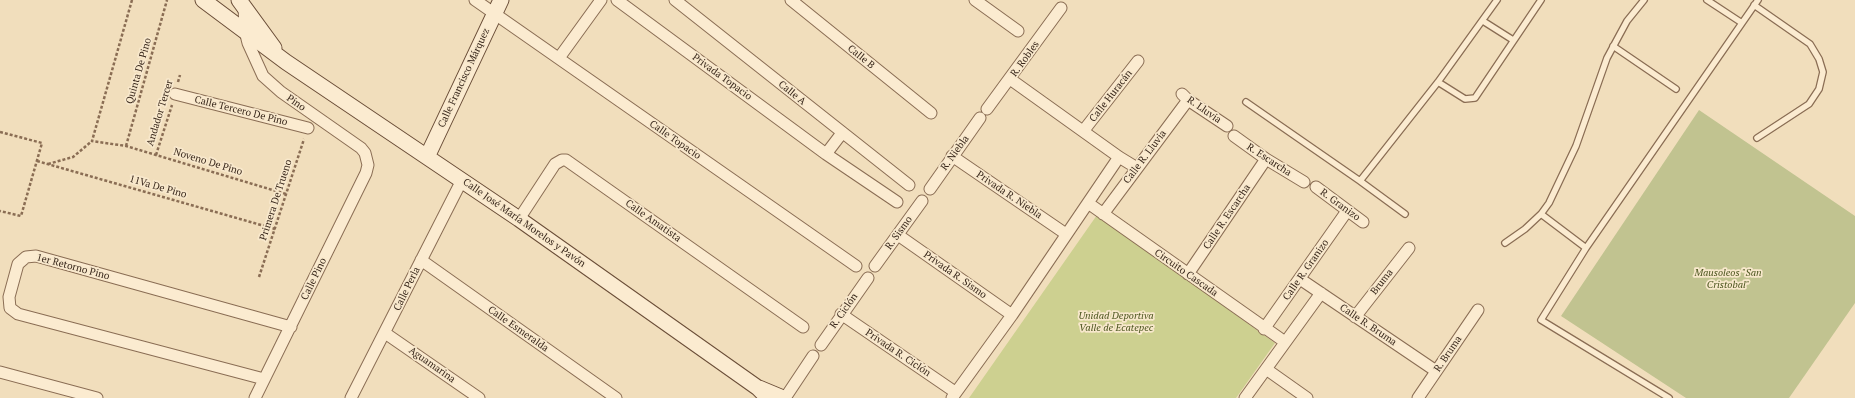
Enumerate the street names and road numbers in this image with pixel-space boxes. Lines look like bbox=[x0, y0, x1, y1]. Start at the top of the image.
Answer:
street label: Calle Francisco Márquez bbox=[436, 26, 492, 130]
street label: Quinta De Pino bbox=[124, 37, 154, 105]
street label: R. Robles bbox=[1008, 39, 1042, 79]
street label: Calle B bbox=[845, 43, 877, 71]
street label: Privada Topacio bbox=[690, 51, 754, 103]
street label: Calle Huracán bbox=[1087, 68, 1135, 124]
street label: Andador Tercer bbox=[144, 78, 176, 148]
street label: Calle A bbox=[776, 78, 808, 108]
street label: Pino bbox=[284, 92, 308, 114]
street label: Calle Tercero De Pino bbox=[193, 94, 289, 128]
street label: R. Lluvia bbox=[1185, 94, 1223, 126]
street label: Calle Topacio bbox=[647, 118, 703, 162]
street label: Calle R. Lluvia bbox=[1121, 128, 1169, 186]
street label: R. Niebla bbox=[938, 133, 972, 173]
street label: R. Escarcha bbox=[1244, 141, 1294, 179]
street label: Noveno De Pino bbox=[172, 146, 244, 178]
street label: Primera De Trueno bbox=[257, 158, 295, 242]
street label: Privada R. Niebla bbox=[974, 169, 1044, 221]
street label: 11Va De Pino bbox=[128, 173, 188, 201]
street label: Calle José María Morelos y Pavón bbox=[460, 176, 588, 270]
street label: Calle R. Escarcha bbox=[1201, 182, 1253, 252]
street label: R. Granizo bbox=[1318, 186, 1362, 224]
street label: Calle Amatista bbox=[623, 197, 683, 245]
street label: R. Sismo bbox=[883, 214, 915, 252]
street label: Calle R. Granizo bbox=[1281, 237, 1331, 303]
street label: Circuito Cascada bbox=[1152, 247, 1220, 299]
street label: Privada R. Sismo bbox=[921, 249, 989, 301]
street label: 1er Retorno Pino bbox=[35, 251, 111, 283]
street label: Calle Pino bbox=[299, 256, 329, 302]
street label: Calle Perla bbox=[391, 265, 423, 313]
street label: Bruma bbox=[1368, 267, 1396, 297]
street label: R. Ciclón bbox=[828, 291, 860, 331]
street label: Calle R. Bruma bbox=[1337, 302, 1399, 348]
street label: Calle Esmeralda bbox=[485, 304, 551, 354]
street label: Privada R. Ciclón bbox=[863, 327, 933, 379]
street label: R. Bruma bbox=[1432, 334, 1464, 374]
street label: Aguamarina bbox=[406, 345, 458, 385]

